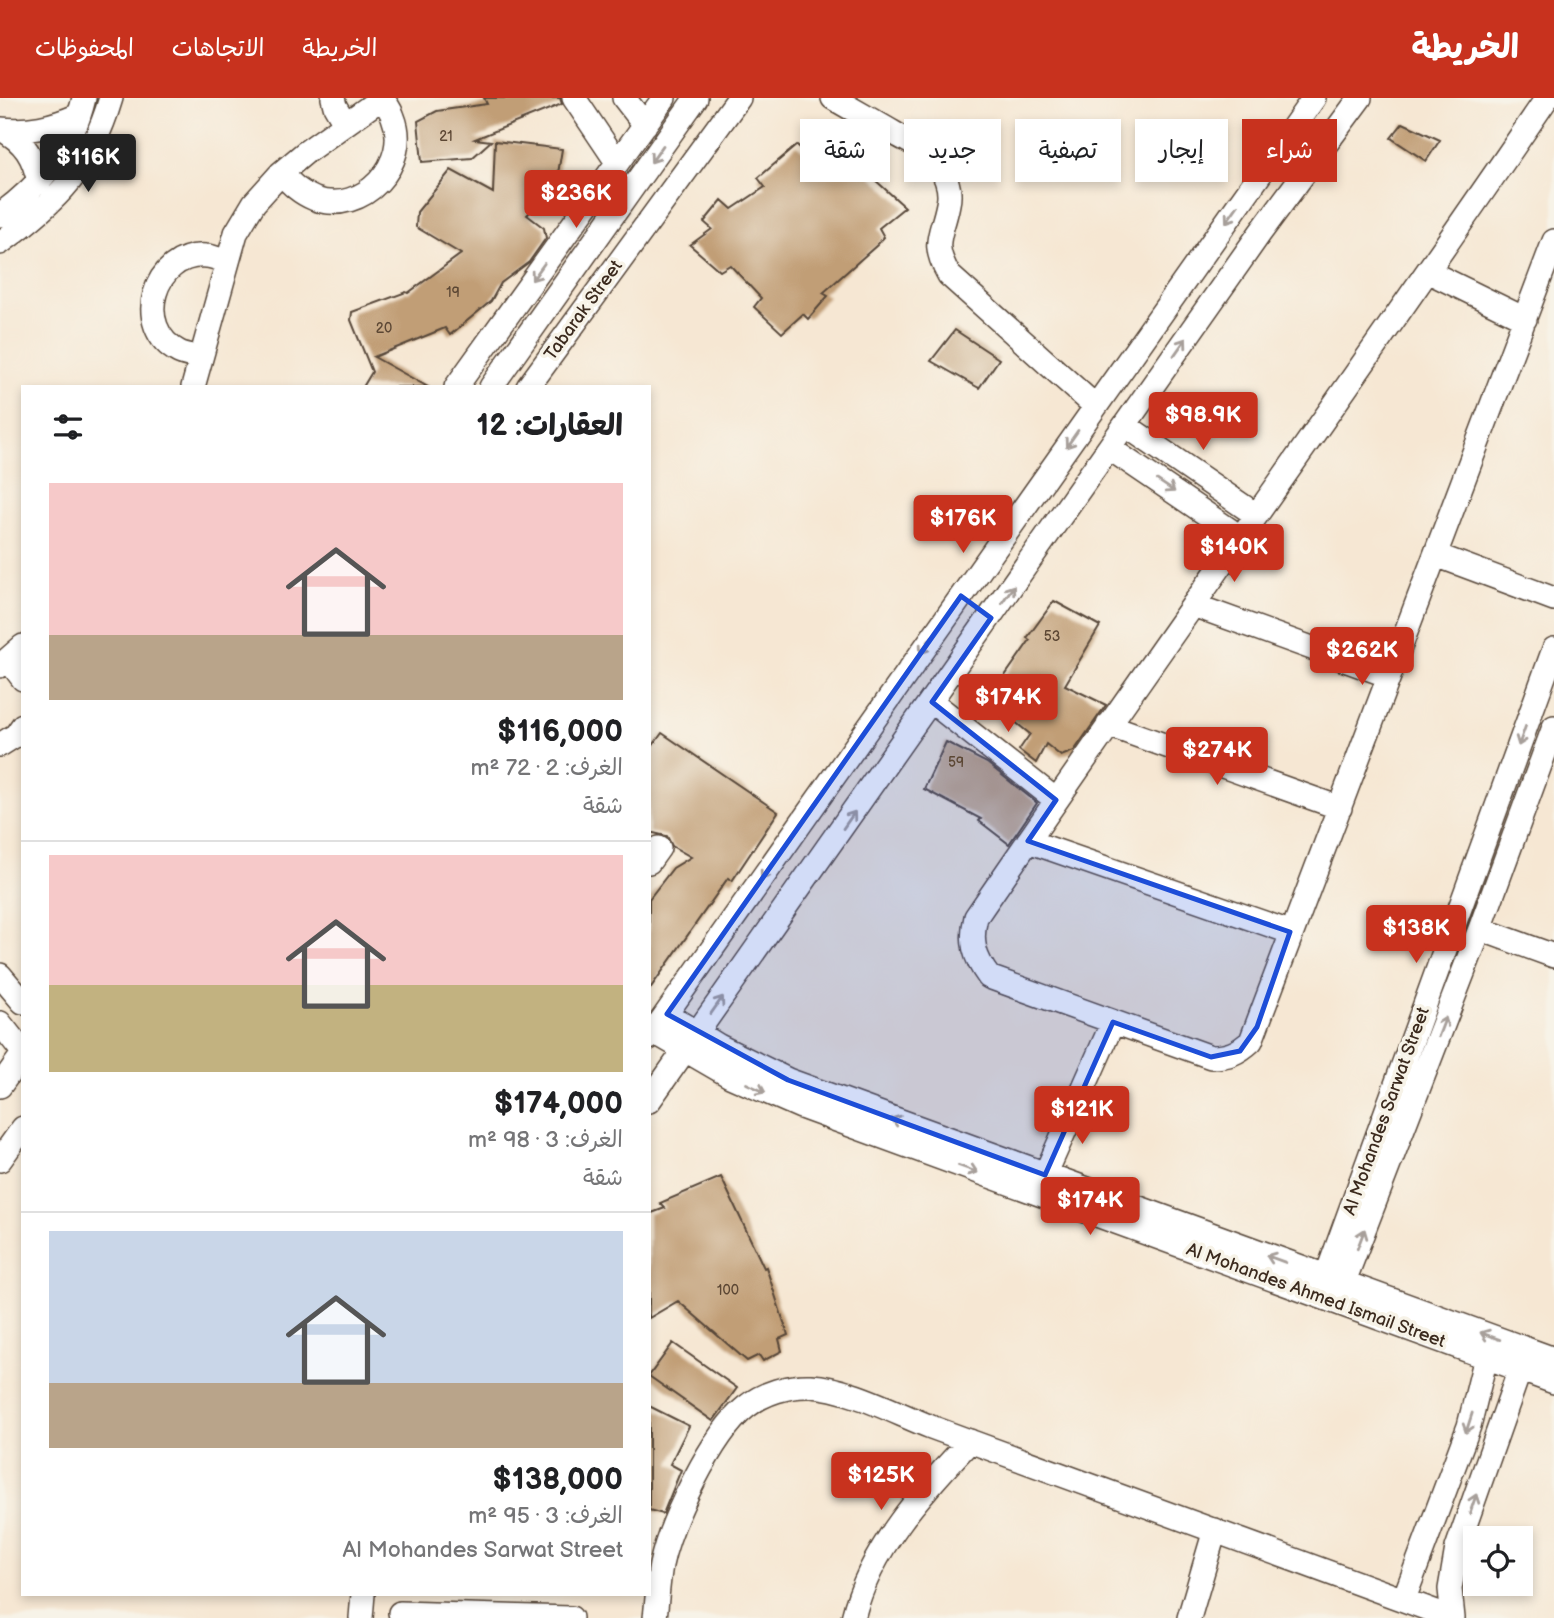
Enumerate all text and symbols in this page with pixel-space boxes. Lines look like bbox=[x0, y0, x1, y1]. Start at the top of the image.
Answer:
text: الخريطة bbox=[1412, 28, 1519, 68]
text: المحفوظات bbox=[35, 34, 134, 63]
text: الاتجاهات bbox=[172, 34, 265, 63]
text: الخريطة bbox=[303, 34, 377, 63]
chip: شقة bbox=[800, 119, 890, 182]
chip: جديد bbox=[904, 119, 1001, 182]
chip: تصفية bbox=[1015, 119, 1121, 182]
chip: إيجار bbox=[1135, 119, 1228, 182]
chip: شراء bbox=[1242, 119, 1337, 182]
house number: 21 bbox=[439, 128, 453, 145]
pin: $116K bbox=[39, 134, 137, 194]
text: $116K bbox=[56, 143, 120, 171]
one-way arrow bbox=[649, 144, 664, 163]
pin: $236K bbox=[527, 170, 625, 230]
text: $236K bbox=[540, 179, 612, 207]
one-way arrow bbox=[1224, 204, 1239, 223]
street label: Tabarak Street bbox=[540, 256, 627, 364]
one-way arrow bbox=[531, 262, 545, 281]
house number: 19 bbox=[446, 284, 460, 301]
house number: 20 bbox=[376, 320, 392, 337]
one-way arrow bbox=[1173, 338, 1187, 357]
pin: $98.9K bbox=[1146, 392, 1260, 452]
text: $98.9K bbox=[1165, 401, 1241, 429]
icon: filters bbox=[49, 408, 87, 446]
text: العقارات: 12 bbox=[477, 408, 623, 444]
one-way arrow bbox=[1065, 429, 1079, 448]
one-way arrow bbox=[1156, 479, 1175, 493]
pin: $176K bbox=[914, 496, 1012, 555]
text: $176K bbox=[930, 504, 996, 532]
pin: $140K bbox=[1185, 524, 1283, 584]
icon: home bbox=[273, 529, 399, 655]
text: $140K bbox=[1200, 533, 1268, 561]
one-way arrow bbox=[1001, 584, 1015, 604]
house number: 53 bbox=[1044, 628, 1060, 645]
pin: $262K bbox=[1313, 628, 1411, 687]
one-way arrow bbox=[919, 635, 933, 654]
text: $262K bbox=[1326, 636, 1398, 664]
pin: $174K bbox=[959, 674, 1057, 734]
text: $174K bbox=[975, 683, 1041, 711]
text: $116,000 bbox=[497, 714, 623, 750]
one-way arrow bbox=[1515, 725, 1527, 747]
pin: $274K bbox=[1168, 728, 1266, 787]
text: $274K bbox=[1182, 736, 1252, 764]
text: الغرف: 2 · 72 m² bbox=[470, 754, 623, 782]
house number: 59 bbox=[948, 754, 964, 771]
text: شقة bbox=[583, 792, 623, 820]
one-way arrow bbox=[842, 811, 856, 830]
one-way arrow bbox=[760, 861, 774, 880]
icon: home bbox=[273, 901, 399, 1027]
pin: $138K bbox=[1367, 906, 1465, 965]
text: $138K bbox=[1382, 914, 1450, 942]
one-way arrow bbox=[710, 996, 724, 1015]
street label: Al Mohandes Sarwat Street bbox=[1339, 1004, 1434, 1218]
one-way arrow bbox=[1437, 1016, 1449, 1038]
one-way arrow bbox=[745, 1082, 766, 1096]
text: $174,000 bbox=[494, 1086, 623, 1122]
pin: $121K bbox=[1033, 1086, 1131, 1146]
text: $121K bbox=[1050, 1095, 1114, 1123]
one-way arrow bbox=[890, 1114, 912, 1127]
text: الغرف: 3 · 98 m² bbox=[468, 1126, 623, 1154]
text: شقة bbox=[583, 1164, 623, 1192]
one-way arrow bbox=[957, 1164, 979, 1176]
pin: $174K bbox=[1041, 1178, 1139, 1237]
text: $174K bbox=[1057, 1186, 1123, 1214]
one-way arrow bbox=[1355, 1229, 1368, 1251]
street label: Al Mohandes Ahmed Ismail Street bbox=[1183, 1239, 1449, 1352]
one-way arrow bbox=[1265, 1252, 1287, 1264]
icon: home bbox=[273, 1277, 399, 1403]
house number: 100 bbox=[717, 1282, 739, 1299]
one-way arrow bbox=[1479, 1329, 1501, 1341]
one-way arrow bbox=[1462, 1411, 1475, 1433]
pin: $125K bbox=[832, 1452, 930, 1512]
text: $125K bbox=[847, 1461, 915, 1489]
text: $138,000 bbox=[492, 1462, 623, 1498]
one-way arrow bbox=[1468, 1493, 1480, 1515]
text: الغرف: 3 · 95 m² bbox=[468, 1502, 623, 1530]
map controls bbox=[1463, 1526, 1533, 1596]
button: locate bbox=[1463, 1526, 1533, 1596]
text: Al Mohandes Sarwat Street bbox=[343, 1536, 623, 1564]

